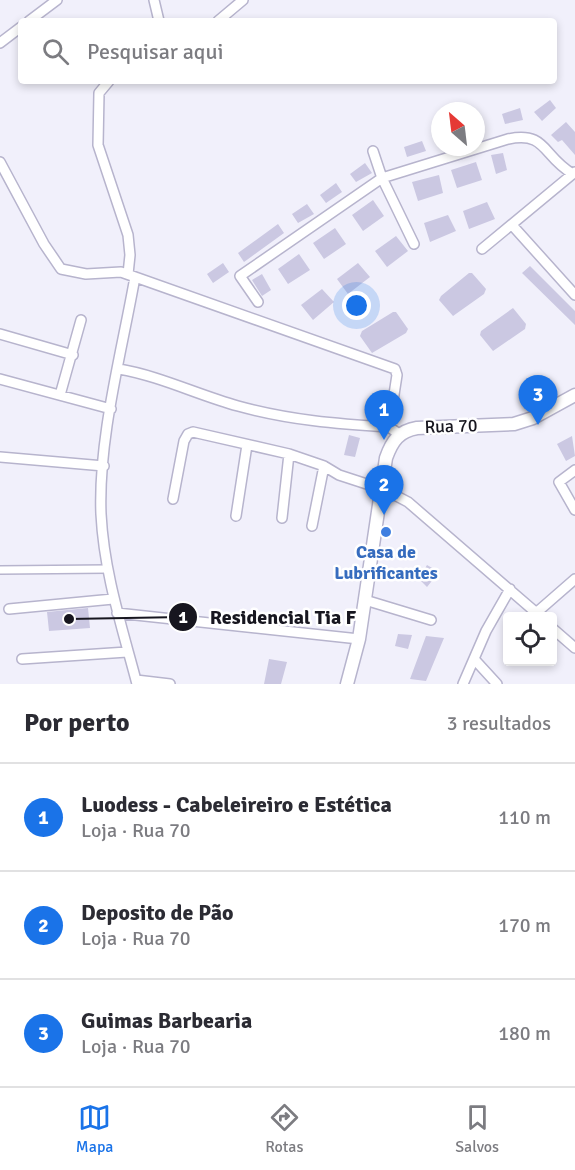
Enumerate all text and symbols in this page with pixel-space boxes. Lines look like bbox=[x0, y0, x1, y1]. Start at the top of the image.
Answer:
search box bbox=[18, 18, 557, 84]
icon: search bbox=[39, 35, 72, 68]
text: Pesquisar aqui bbox=[87, 38, 223, 65]
north arrow bbox=[431, 102, 485, 156]
your location bbox=[342, 291, 371, 320]
pin: 3 bbox=[518, 376, 558, 425]
pin: 1 bbox=[364, 390, 404, 440]
street label: Rua 70 bbox=[424, 414, 478, 438]
pin: 2 bbox=[364, 466, 404, 515]
marker: Casa de Lubrificantes bbox=[379, 525, 393, 539]
place label: Casa de Lubrificantes bbox=[334, 541, 438, 584]
callout: Residencial Tia F bbox=[168, 598, 368, 636]
text: Residencial Tia F bbox=[210, 605, 357, 630]
text: 1 bbox=[178, 606, 188, 628]
map controls bbox=[503, 612, 557, 666]
button: locate bbox=[503, 612, 557, 666]
text: Por perto bbox=[24, 707, 130, 739]
text: 3 resultados bbox=[447, 711, 551, 736]
text: Luodess - Cabeleireiro e Estética bbox=[81, 791, 392, 818]
text: 1 bbox=[38, 805, 49, 830]
text: 110 m bbox=[498, 805, 551, 830]
text: Loja · Rua 70 bbox=[81, 818, 191, 843]
text: Deposito de Pão bbox=[81, 899, 233, 926]
text: 2 bbox=[38, 913, 49, 938]
text: 170 m bbox=[498, 913, 551, 938]
text: Loja · Rua 70 bbox=[81, 926, 191, 951]
text: Guimas Barbearia bbox=[81, 1007, 252, 1034]
text: 3 bbox=[38, 1021, 49, 1046]
text: 180 m bbox=[498, 1021, 551, 1046]
text: Loja · Rua 70 bbox=[81, 1034, 191, 1059]
tab: Mapa bbox=[76, 1101, 113, 1157]
tab: Rotas bbox=[265, 1101, 303, 1157]
tab: Salvos bbox=[455, 1101, 499, 1157]

